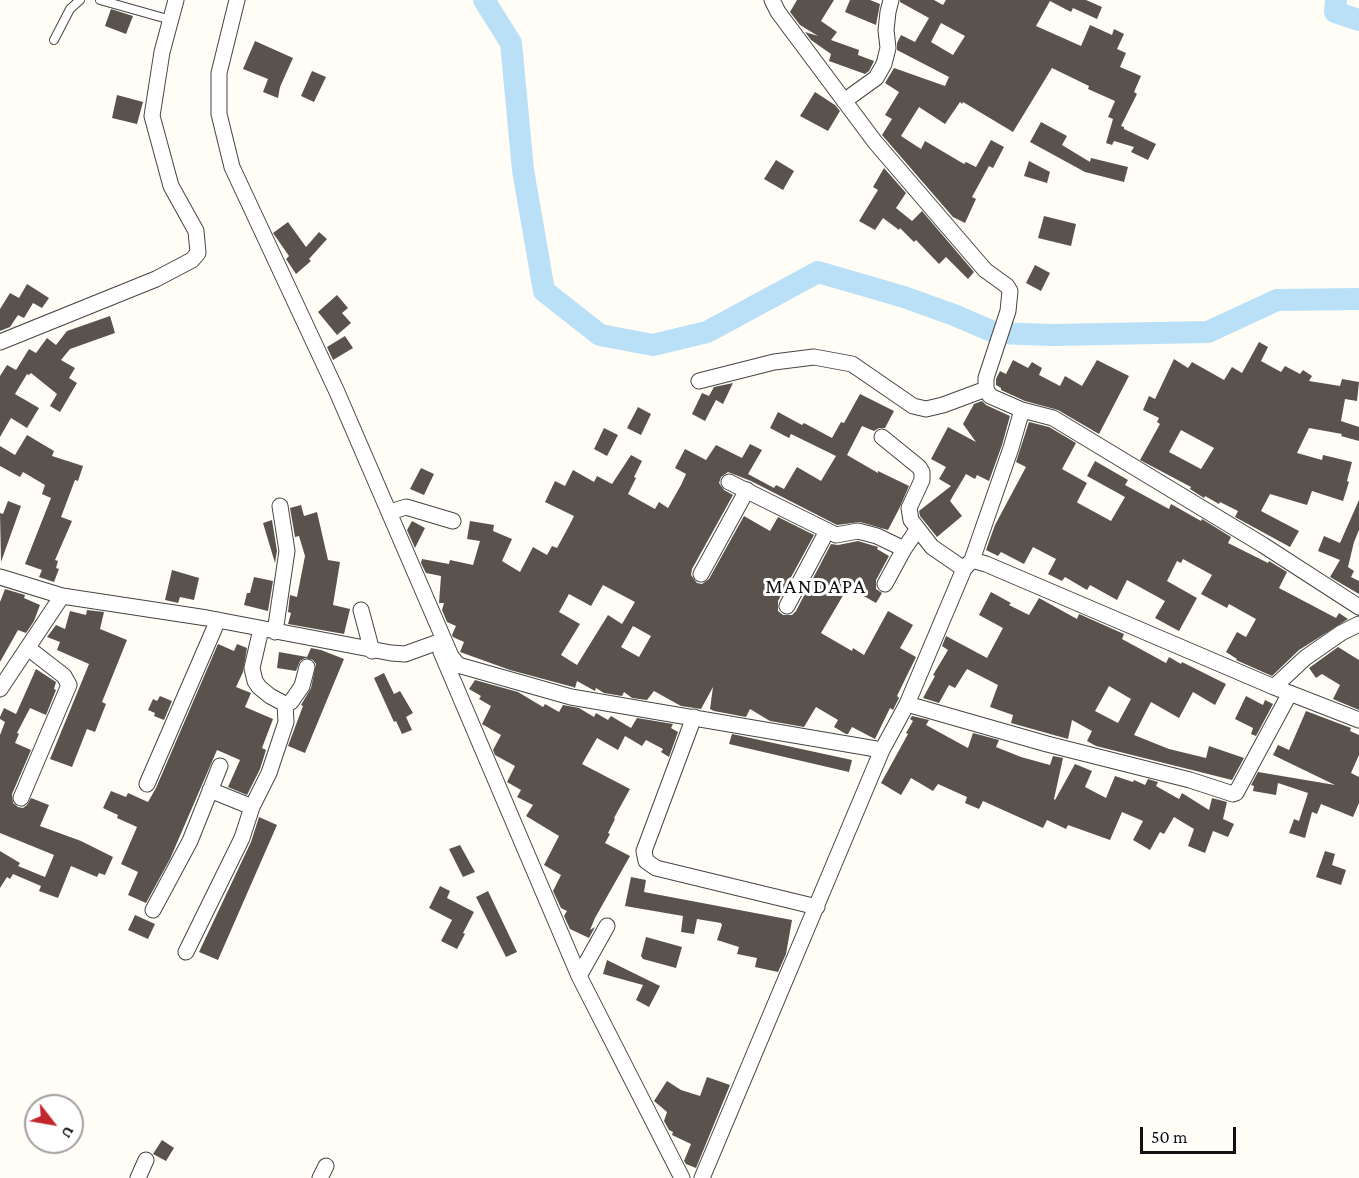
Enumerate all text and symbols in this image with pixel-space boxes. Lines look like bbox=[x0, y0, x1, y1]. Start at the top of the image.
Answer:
district label: MANDAPA bbox=[765, 574, 867, 600]
north arrow bbox=[24, 1094, 84, 1154]
scale bar bbox=[1143, 1115, 1239, 1153]
text: U bbox=[58, 1123, 78, 1142]
text: 50 m bbox=[1151, 1127, 1188, 1147]

